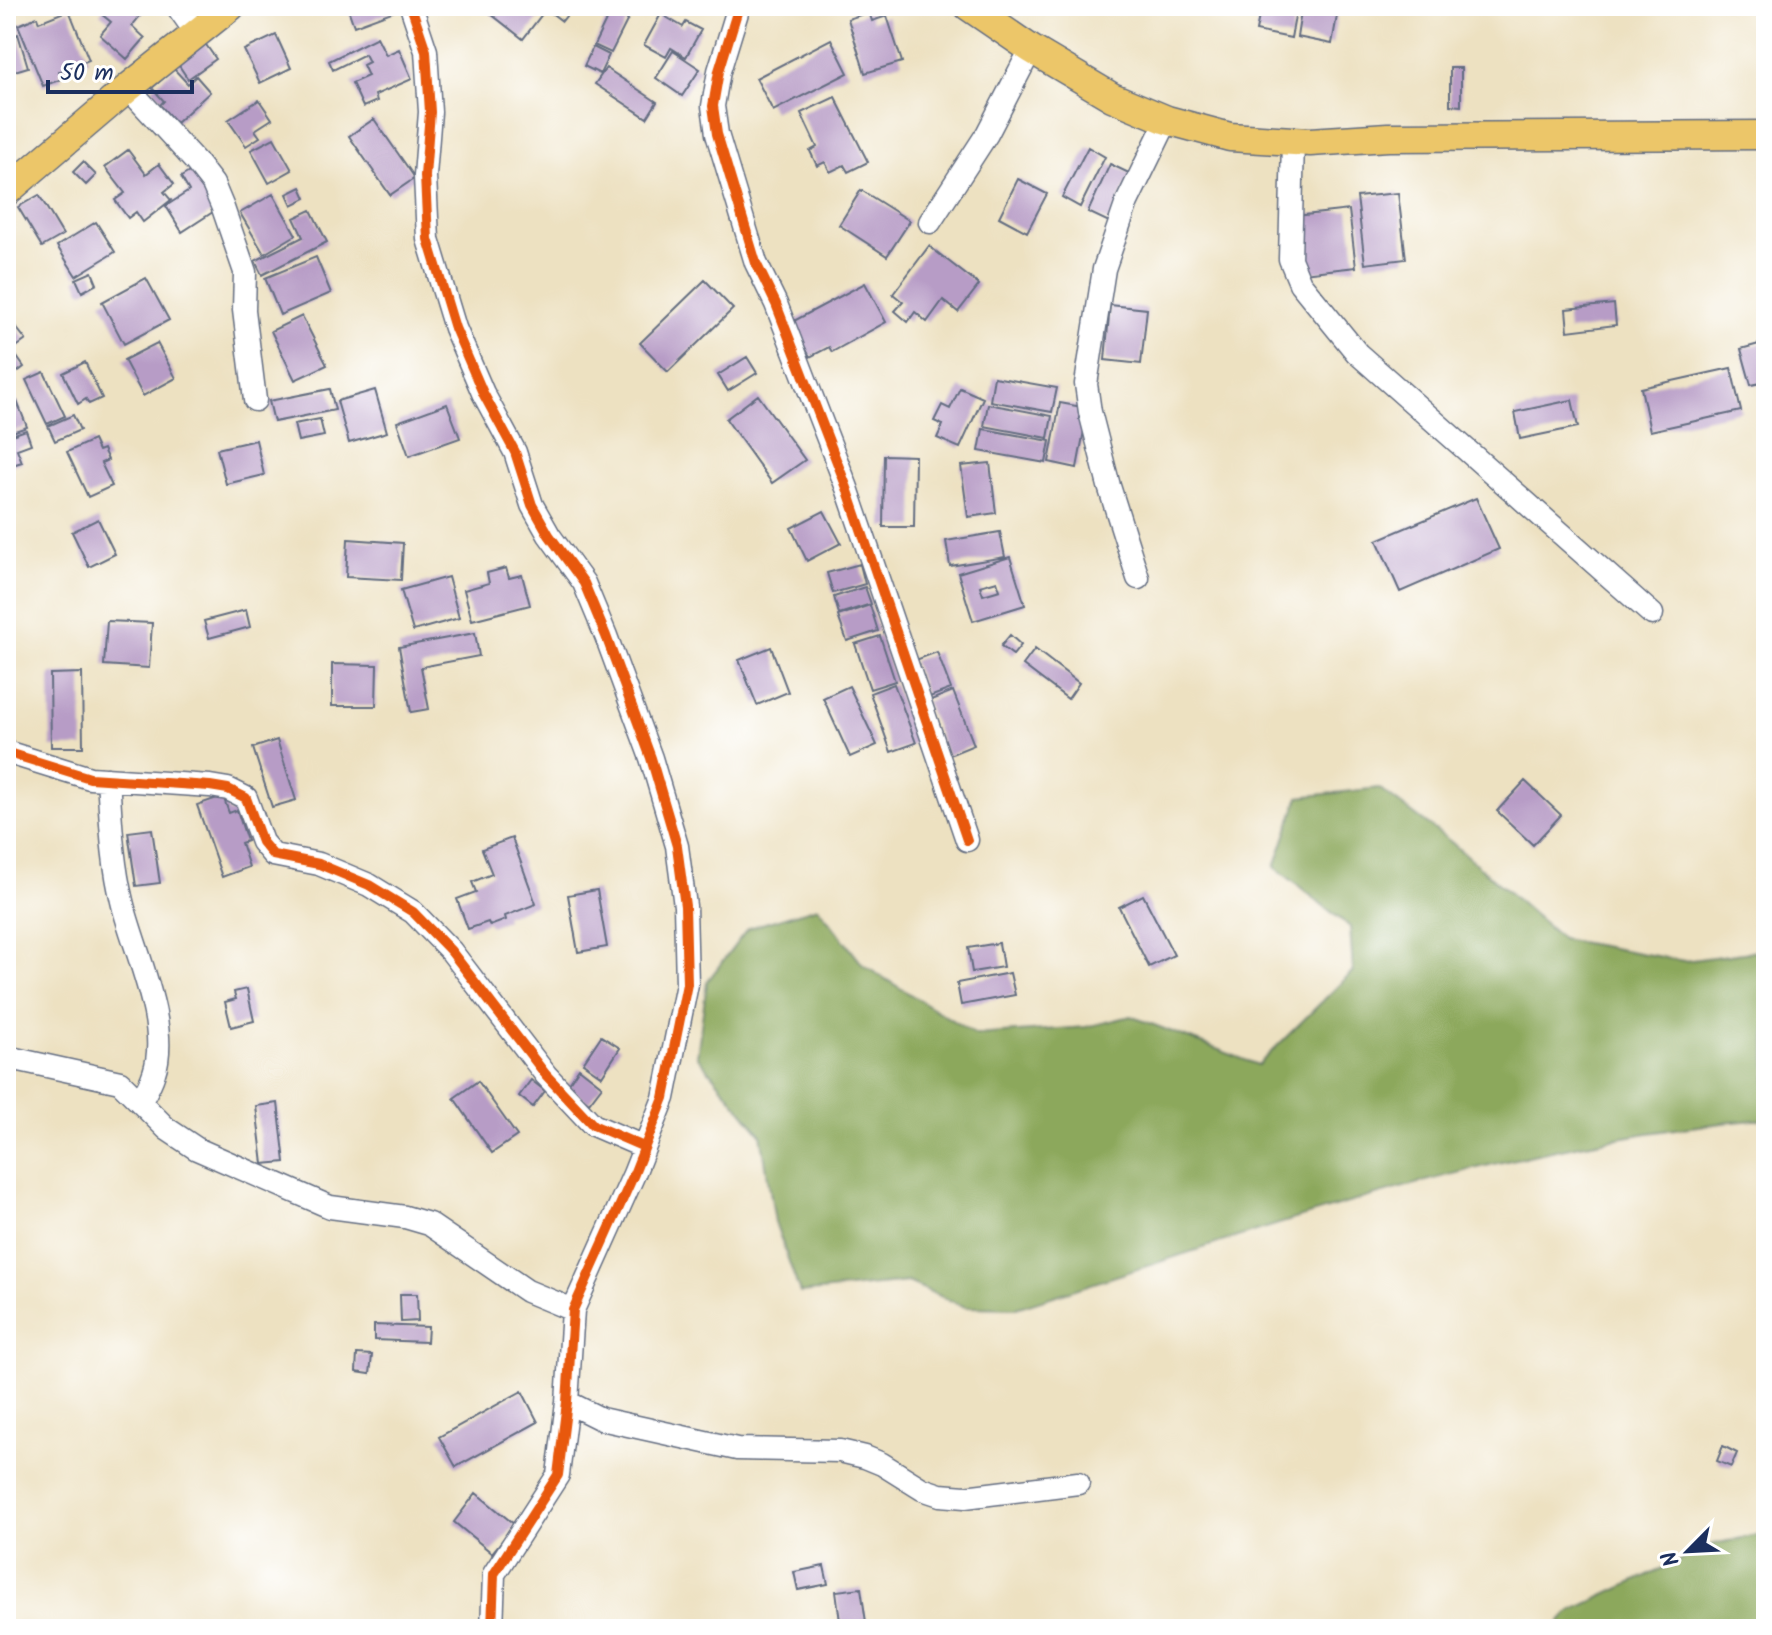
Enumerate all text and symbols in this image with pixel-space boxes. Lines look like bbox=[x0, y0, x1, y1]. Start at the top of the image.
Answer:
scale bar bbox=[48, 44, 192, 94]
text: 50 m bbox=[60, 54, 114, 93]
north arrow bbox=[1648, 1511, 1728, 1591]
text: N bbox=[1653, 1545, 1691, 1572]

